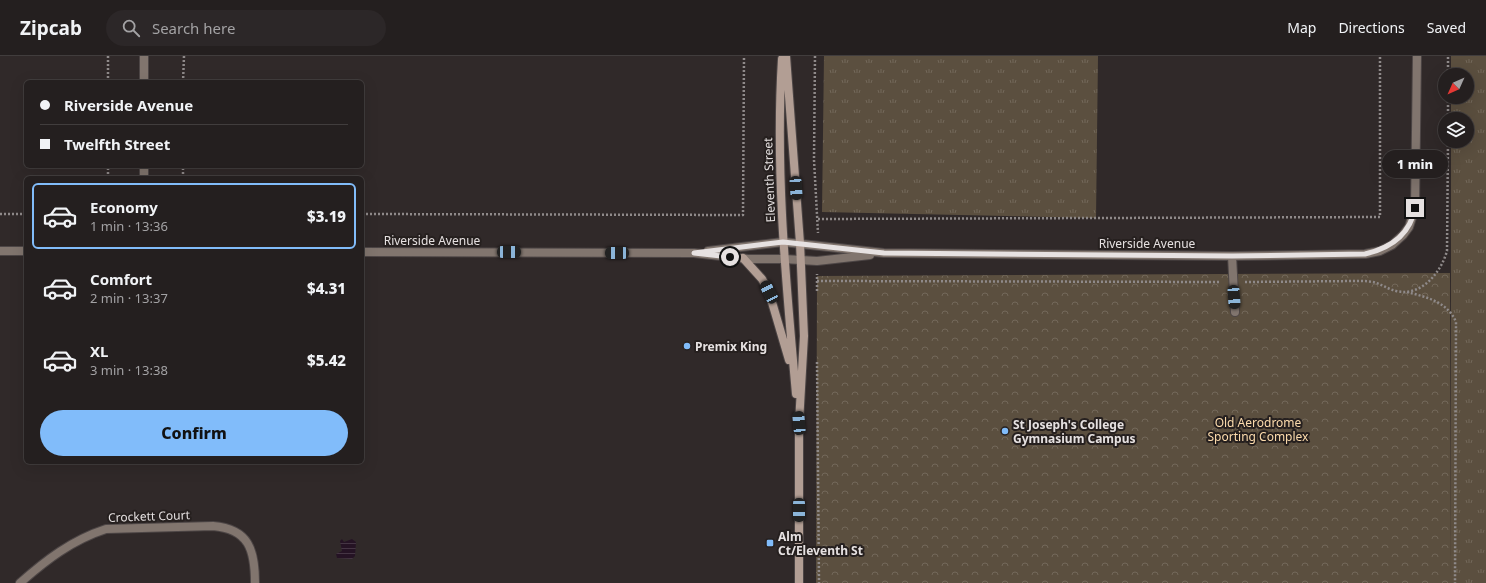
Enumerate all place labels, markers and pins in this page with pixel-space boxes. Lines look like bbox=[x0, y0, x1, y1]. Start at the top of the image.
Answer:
place label: Premix King bbox=[695, 338, 767, 355]
marker: Premix King bbox=[682, 341, 692, 351]
place label: St Joseph's College Gymnasium Campus bbox=[1013, 416, 1135, 447]
marker: St Joseph's College Gymnasium Campus bbox=[1000, 426, 1010, 436]
place label: Alm Ct/Eleventh St bbox=[778, 528, 863, 559]
marker: Alm Ct/Eleventh St bbox=[765, 538, 775, 548]

